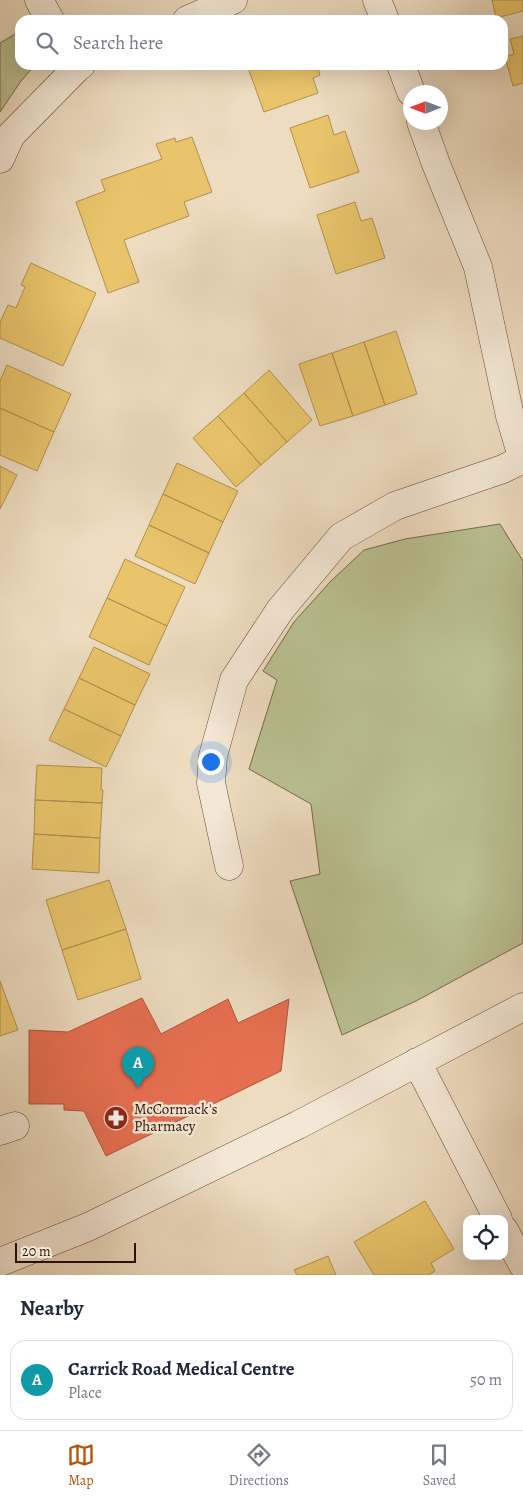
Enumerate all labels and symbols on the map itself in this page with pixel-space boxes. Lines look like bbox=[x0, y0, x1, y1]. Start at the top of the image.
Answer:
north arrow bbox=[403, 85, 448, 130]
your location bbox=[198, 749, 224, 775]
pin: A bbox=[122, 1047, 154, 1088]
place label: McCormack's Pharmacy bbox=[134, 1099, 218, 1136]
pharmacy icon: McCormack's Pharmacy bbox=[103, 1105, 129, 1131]
scale bar bbox=[15, 1240, 136, 1263]

